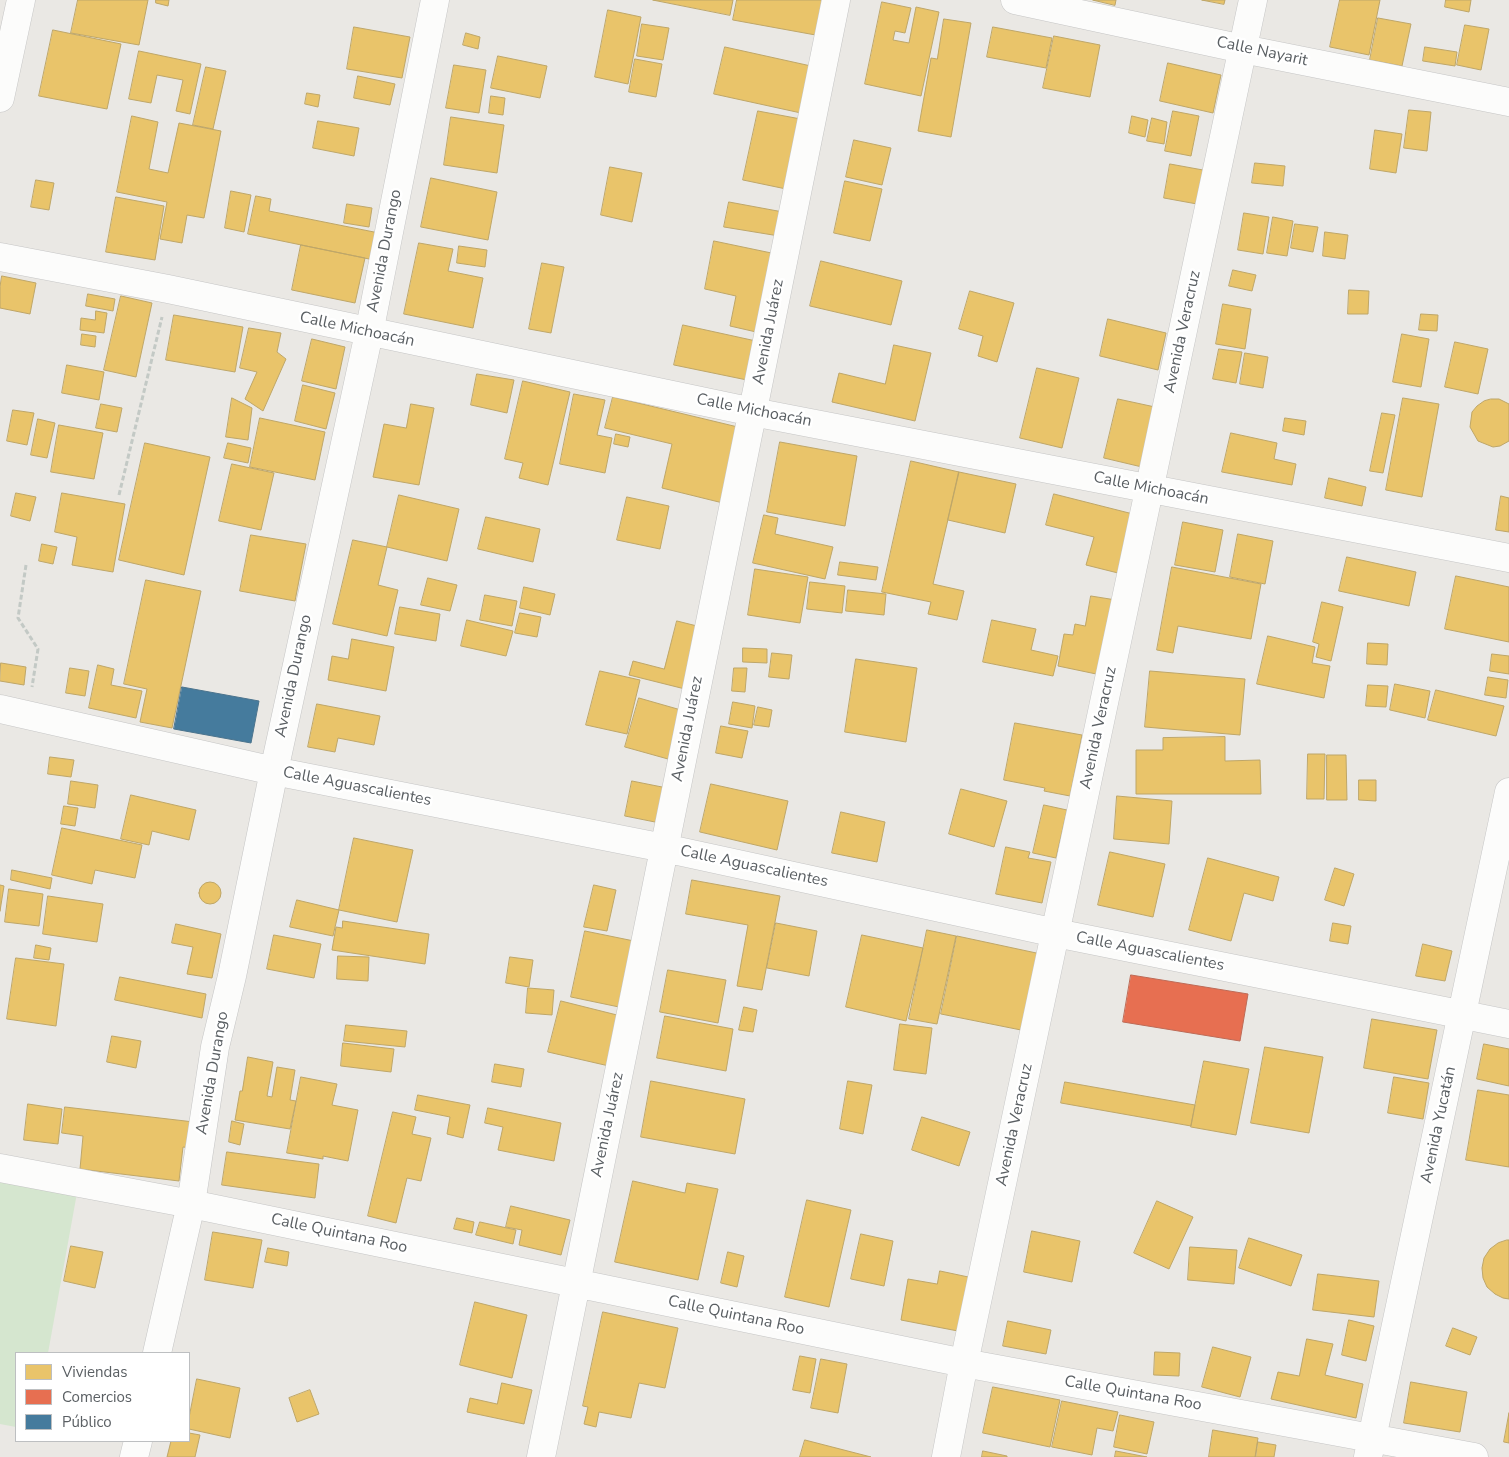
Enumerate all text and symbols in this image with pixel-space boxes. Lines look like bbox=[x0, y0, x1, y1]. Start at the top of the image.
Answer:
street label: Calle Nayarit bbox=[1215, 33, 1309, 71]
street label: Avenida Durango bbox=[364, 188, 406, 314]
street label: Avenida Veracruz bbox=[1161, 269, 1205, 395]
street label: Avenida Juárez bbox=[749, 278, 789, 386]
street label: Calle Michoacán bbox=[298, 308, 416, 352]
street label: Calle Michoacán bbox=[695, 390, 813, 432]
street label: Calle Michoacán bbox=[1092, 468, 1210, 510]
street label: Avenida Durango bbox=[272, 613, 316, 739]
street label: Avenida Veracruz bbox=[1077, 665, 1121, 791]
street label: Avenida Juárez bbox=[668, 675, 708, 783]
street label: Calle Aguascalientes bbox=[281, 763, 433, 811]
street label: Calle Aguascalientes bbox=[678, 842, 830, 892]
street label: Calle Aguascalientes bbox=[1074, 928, 1226, 976]
street label: Avenida Durango bbox=[193, 1010, 233, 1136]
street label: Avenida Veracruz bbox=[993, 1062, 1037, 1188]
street label: Avenida Yucatán bbox=[1417, 1065, 1461, 1185]
street label: Avenida Juárez bbox=[588, 1071, 628, 1179]
street label: Calle Quintana Roo bbox=[269, 1210, 409, 1258]
street label: Calle Quintana Roo bbox=[666, 1292, 806, 1340]
legend bbox=[15, 1352, 190, 1442]
text: Viviendas bbox=[62, 1362, 127, 1382]
street label: Calle Quintana Roo bbox=[1063, 1372, 1203, 1416]
text: Comercios bbox=[62, 1387, 132, 1407]
text: Público bbox=[62, 1412, 112, 1432]

